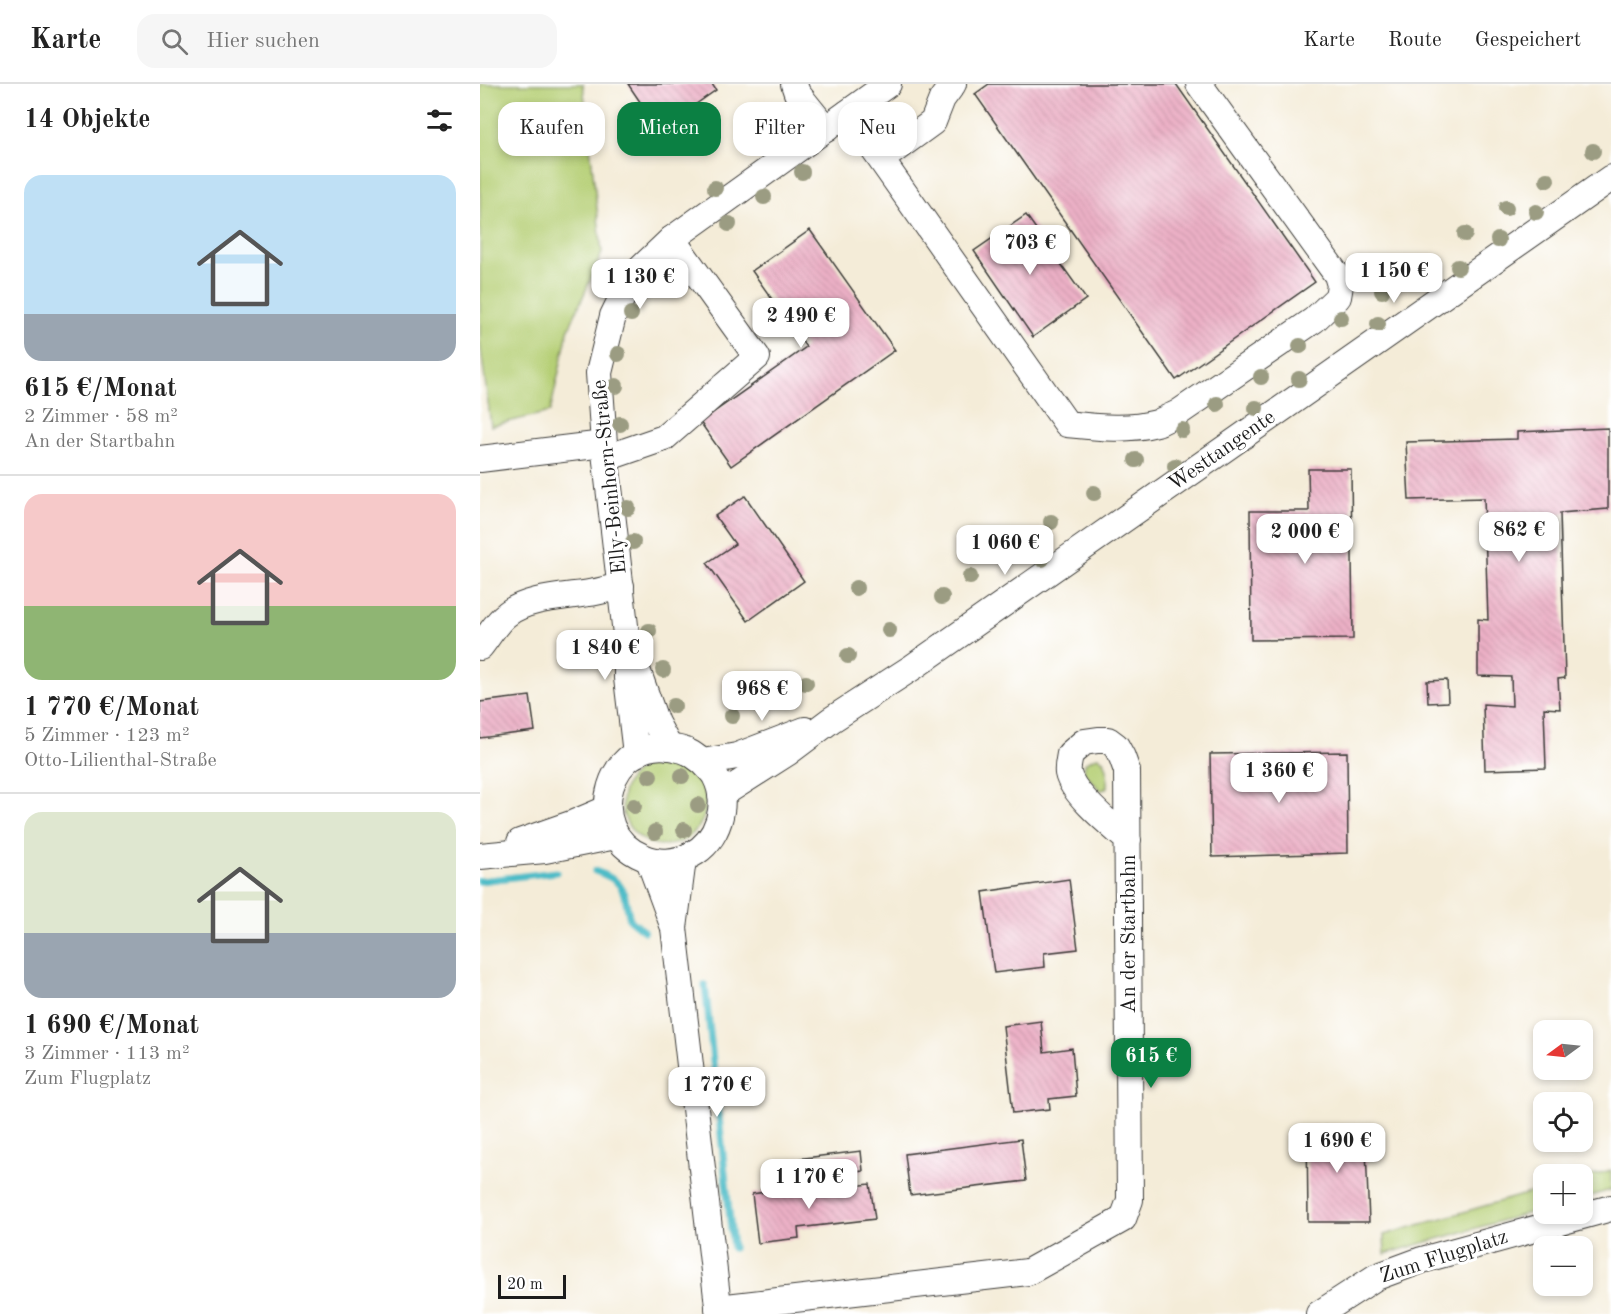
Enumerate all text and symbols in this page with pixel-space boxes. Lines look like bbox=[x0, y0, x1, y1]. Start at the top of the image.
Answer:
search box bbox=[137, 14, 557, 68]
icon: search bbox=[158, 25, 191, 58]
text: Karte bbox=[30, 27, 101, 55]
text: Hier suchen bbox=[206, 30, 320, 52]
text: Karte bbox=[1303, 30, 1355, 51]
text: Route bbox=[1388, 30, 1442, 51]
text: Gespeichert bbox=[1475, 30, 1581, 51]
chip: Kaufen bbox=[498, 102, 605, 156]
chip: Mieten bbox=[617, 102, 721, 156]
chip: Filter bbox=[733, 102, 826, 156]
chip: Neu bbox=[838, 102, 917, 156]
icon: filters bbox=[423, 104, 456, 137]
text: 14 Objekte bbox=[24, 107, 151, 133]
icon: home bbox=[186, 214, 294, 322]
pin: 703 € bbox=[988, 225, 1072, 276]
text: 703 € bbox=[1004, 234, 1056, 254]
pin: 1 150 € bbox=[1339, 253, 1449, 304]
pin: 1 130 € bbox=[585, 259, 695, 310]
text: 1 150 € bbox=[1359, 262, 1429, 282]
text: 1 130 € bbox=[605, 268, 675, 288]
pin: 2 490 € bbox=[746, 298, 856, 349]
text: 2 490 € bbox=[766, 307, 836, 327]
text: 615 €/Monat bbox=[24, 376, 177, 402]
street label: Elly-Beinhorn-Straße bbox=[589, 379, 631, 575]
text: 2 Zimmer · 58 m² bbox=[24, 407, 178, 427]
street label: Westtangente bbox=[1165, 407, 1279, 495]
text: An der Startbahn bbox=[24, 432, 175, 452]
pin: 862 € bbox=[1477, 512, 1561, 563]
pin: 2 000 € bbox=[1250, 514, 1360, 565]
text: 862 € bbox=[1493, 521, 1545, 541]
text: 2 000 € bbox=[1270, 523, 1340, 543]
pin: 1 060 € bbox=[950, 525, 1060, 576]
icon: home bbox=[186, 533, 294, 641]
text: 1 060 € bbox=[970, 534, 1040, 554]
pin: 1 840 € bbox=[550, 630, 660, 681]
text: 1 840 € bbox=[570, 639, 640, 659]
pin: 968 € bbox=[720, 671, 804, 722]
text: 968 € bbox=[736, 680, 788, 700]
text: 1 770 €/Monat bbox=[24, 695, 199, 721]
text: 5 Zimmer · 123 m² bbox=[24, 726, 189, 746]
text: Otto-Lilienthal-Straße bbox=[24, 751, 217, 771]
pin: 1 360 € bbox=[1224, 753, 1334, 804]
text: 1 360 € bbox=[1244, 762, 1314, 782]
icon: home bbox=[186, 851, 294, 959]
street label: An der Startbahn bbox=[1119, 855, 1140, 1013]
text: 1 690 €/Monat bbox=[24, 1013, 199, 1039]
north arrow bbox=[1533, 1020, 1593, 1080]
map controls bbox=[1533, 1020, 1593, 1296]
pin: 615 € bbox=[1109, 1038, 1193, 1089]
text: 3 Zimmer · 113 m² bbox=[24, 1044, 189, 1064]
text: 615 € bbox=[1125, 1047, 1177, 1067]
pin: 1 770 € bbox=[662, 1067, 772, 1118]
text: Zum Flugplatz bbox=[24, 1069, 151, 1089]
text: 1 770 € bbox=[682, 1076, 752, 1096]
button: locate bbox=[1533, 1092, 1593, 1152]
pin: 1 690 € bbox=[1282, 1123, 1392, 1174]
text: 1 690 € bbox=[1302, 1132, 1372, 1152]
pin: 1 170 € bbox=[754, 1159, 864, 1210]
button: + bbox=[1533, 1164, 1593, 1224]
text: 1 170 € bbox=[774, 1168, 844, 1188]
street label: Zum Flugplatz bbox=[1377, 1226, 1511, 1288]
button: − bbox=[1533, 1236, 1593, 1296]
scale bar bbox=[498, 1272, 566, 1300]
text: 20 m bbox=[507, 1277, 543, 1293]

